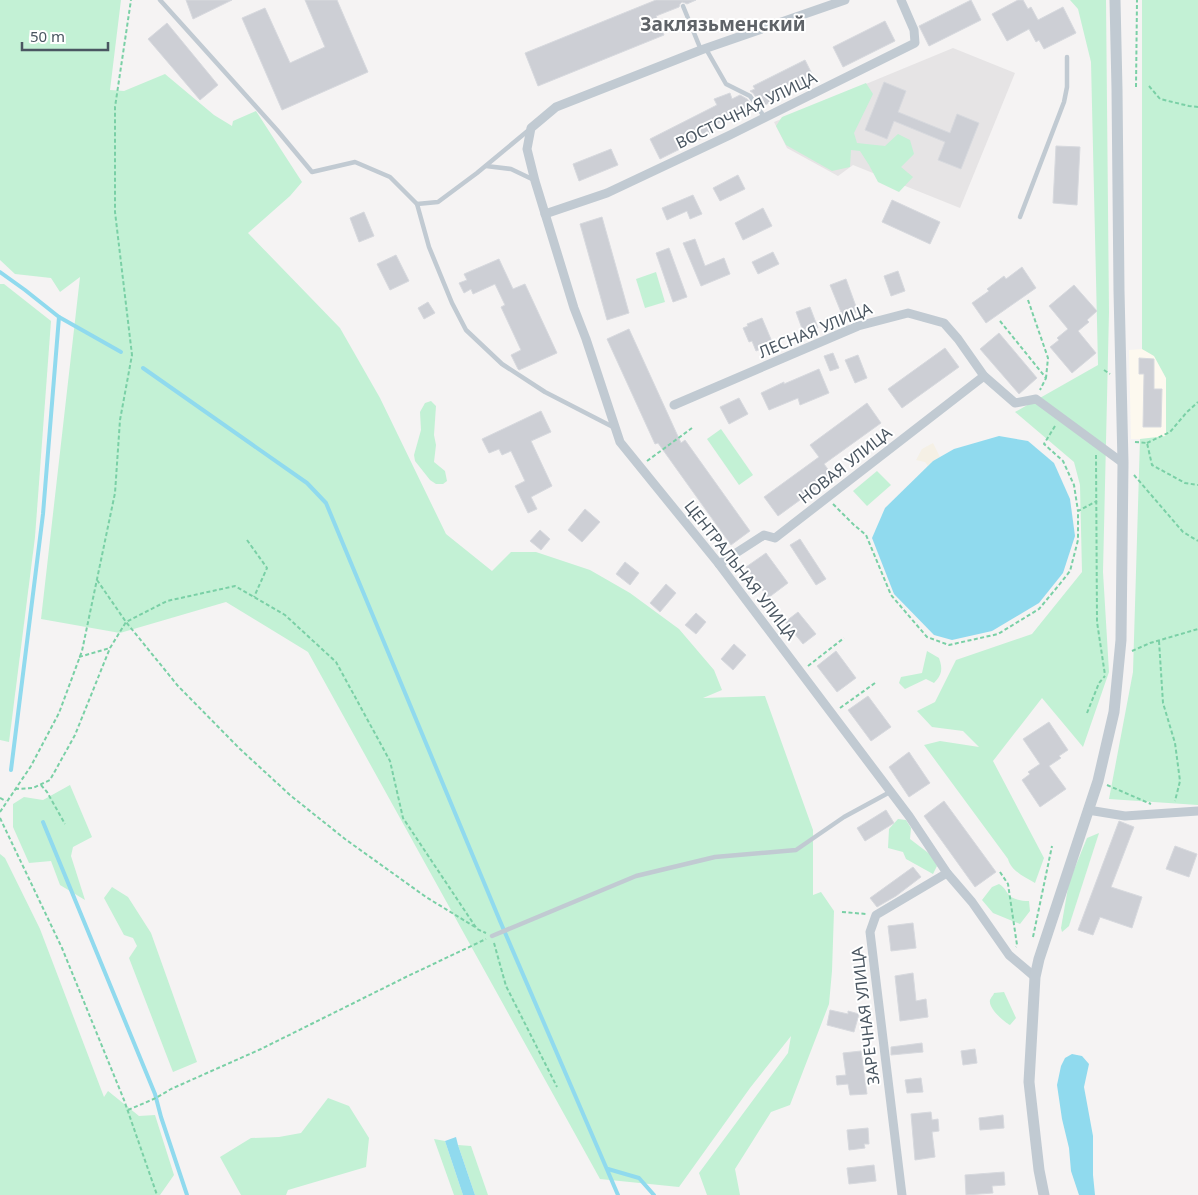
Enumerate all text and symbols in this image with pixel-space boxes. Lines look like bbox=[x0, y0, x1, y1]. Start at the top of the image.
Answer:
district label: Заклязьменский bbox=[640, 11, 806, 37]
scale bar bbox=[22, 20, 109, 52]
text: 50 m bbox=[30, 26, 65, 46]
street label: ВОСТОЧНАЯ УЛИЦА bbox=[672, 66, 821, 154]
street label: ЛЕСНАЯ УЛИЦА bbox=[755, 297, 876, 363]
street label: НОВАЯ УЛИЦА bbox=[794, 421, 897, 508]
street label: ЦЕНТРАЛЬНАЯ УЛИЦА bbox=[679, 496, 803, 645]
street label: ЗАРЕЧНАЯ УЛИЦА bbox=[846, 945, 884, 1086]

